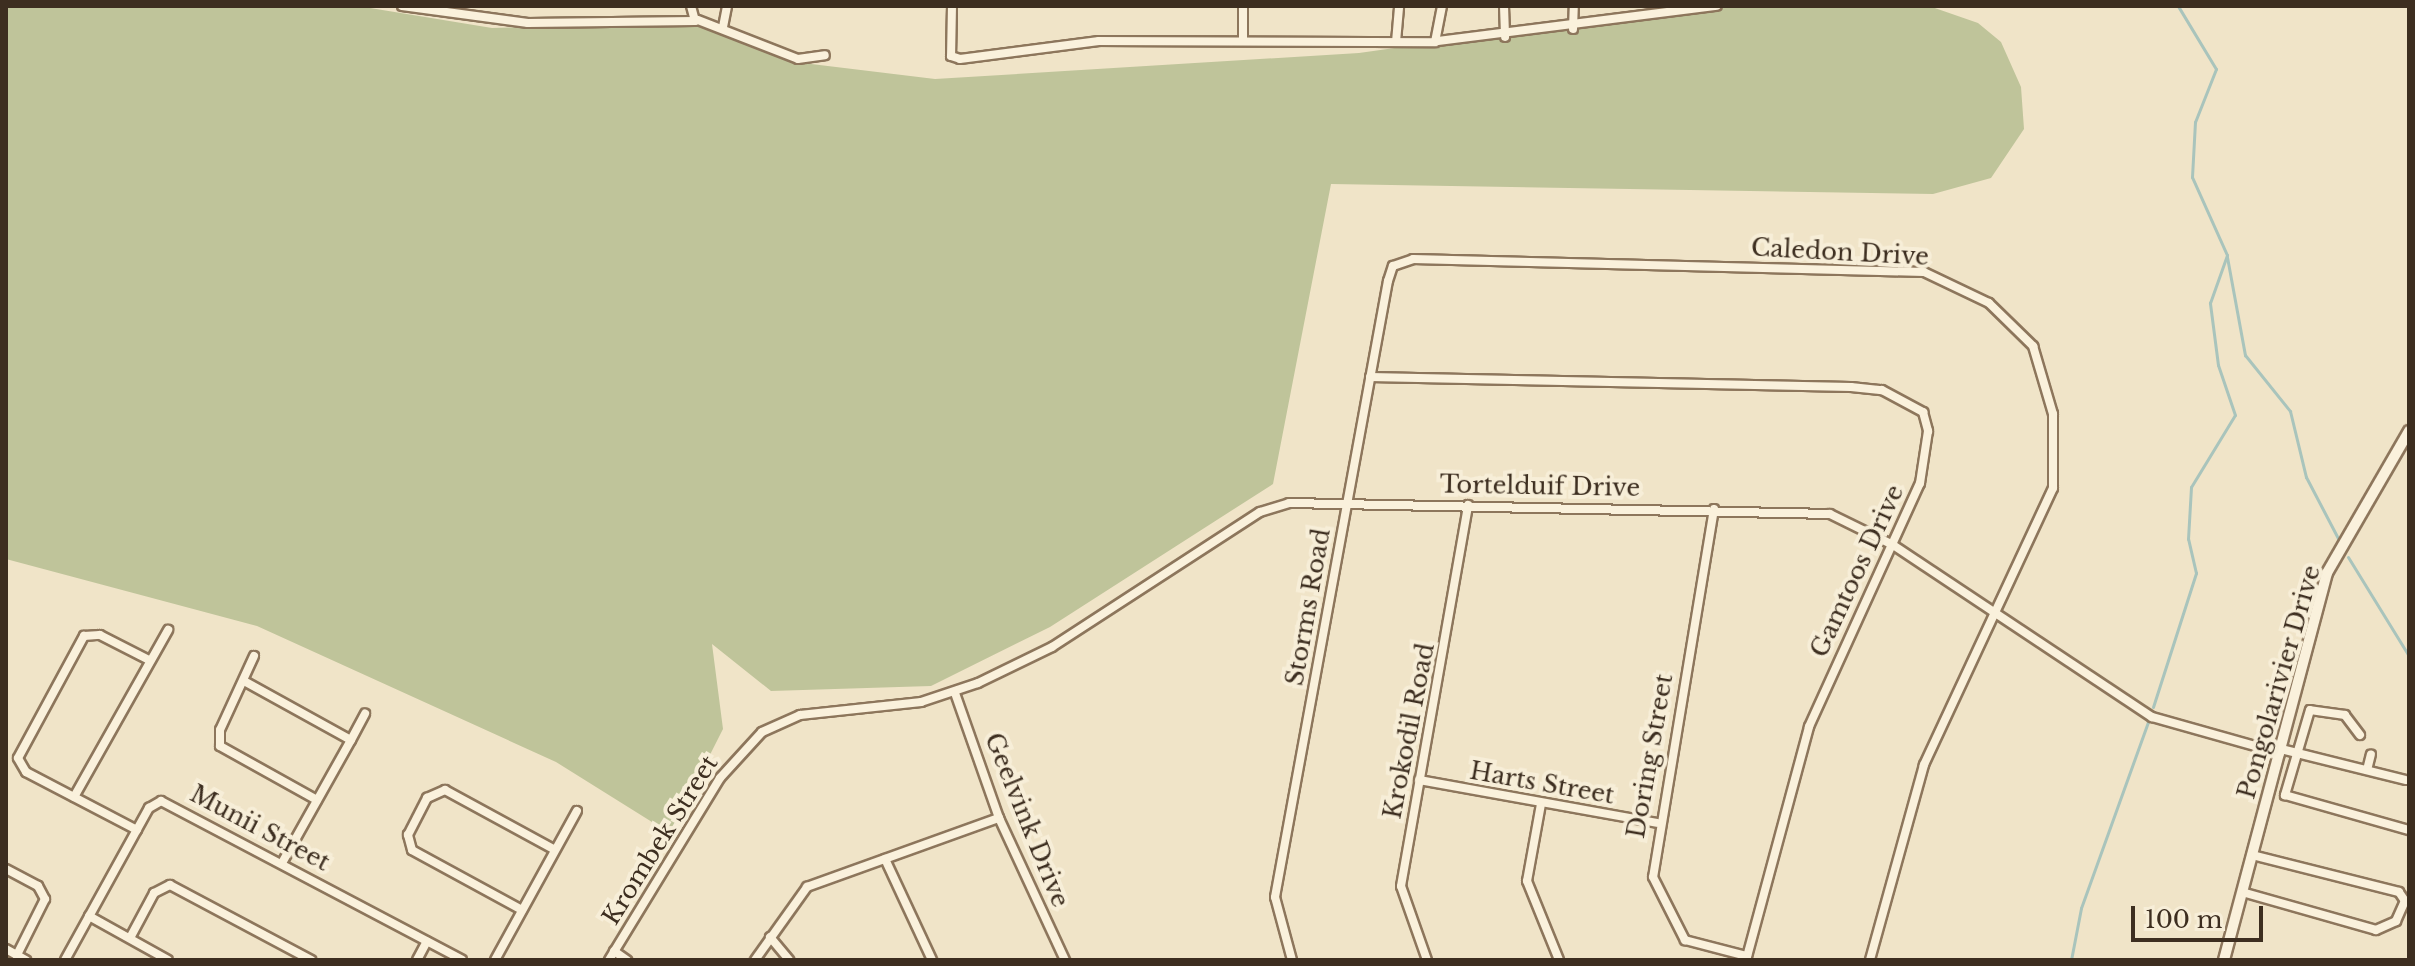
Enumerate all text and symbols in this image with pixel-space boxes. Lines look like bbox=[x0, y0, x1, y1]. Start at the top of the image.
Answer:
street label: Caledon Drive bbox=[1750, 233, 1930, 271]
street label: Tortelduif Drive bbox=[1440, 470, 1640, 502]
street label: Gamtoos Drive bbox=[1804, 480, 1910, 662]
street label: Storms Road bbox=[1280, 526, 1336, 688]
street label: Pongolarivier Drive bbox=[2232, 562, 2326, 802]
street label: Krokodil Road bbox=[1378, 641, 1440, 821]
street label: Doring Street bbox=[1621, 671, 1679, 841]
street label: Geelvink Drive bbox=[979, 729, 1075, 911]
street label: Krombek Street bbox=[596, 750, 724, 930]
street label: Harts Street bbox=[1468, 756, 1616, 810]
street label: Munii Street bbox=[185, 779, 335, 877]
scale bar bbox=[2135, 890, 2267, 940]
text: 100 m bbox=[2145, 905, 2223, 934]

